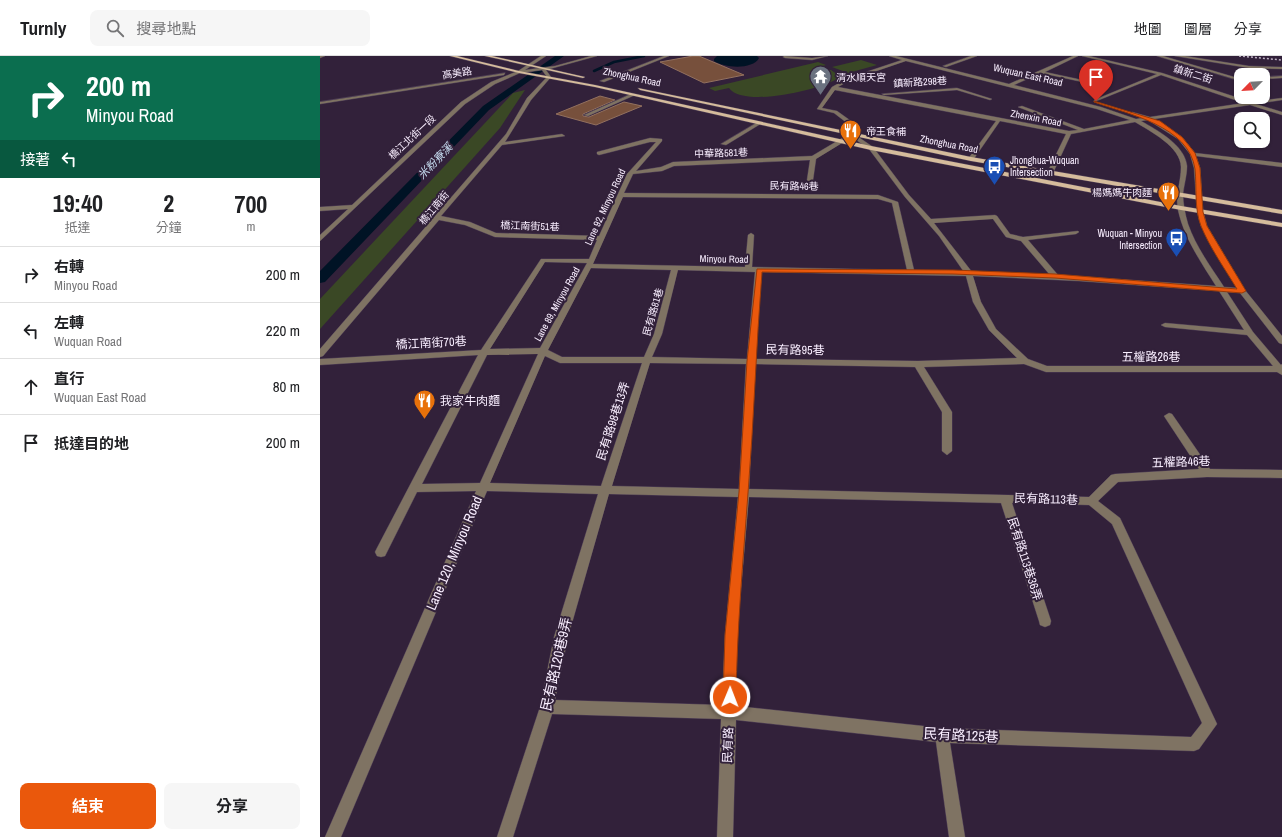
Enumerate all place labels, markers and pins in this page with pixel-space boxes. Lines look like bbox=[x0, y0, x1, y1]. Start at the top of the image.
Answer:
pin bbox=[1079, 60, 1113, 101]
temple icon: 清水順天宮 bbox=[807, 64, 833, 97]
place label: 清水順天宮 bbox=[836, 71, 886, 84]
restaurant icon: 帝王食補 bbox=[837, 118, 863, 151]
place label: 帝王食補 bbox=[866, 125, 906, 138]
bus stop icon: Jhonghua-Wuquan Intersection bbox=[982, 153, 1008, 186]
place label: Jhonghua-Wuquan Intersection bbox=[1010, 154, 1079, 179]
restaurant icon: 楊媽媽牛肉麵 bbox=[1155, 179, 1181, 212]
place label: 楊媽媽牛肉麵 bbox=[1092, 186, 1152, 199]
bus stop icon: Wuquan - Minyou Intersection bbox=[1164, 226, 1190, 259]
place label: Wuquan - Minyou Intersection bbox=[1097, 227, 1162, 252]
restaurant icon: 我家牛肉麵 bbox=[412, 388, 438, 421]
place label: 我家牛肉麵 bbox=[440, 393, 500, 409]

